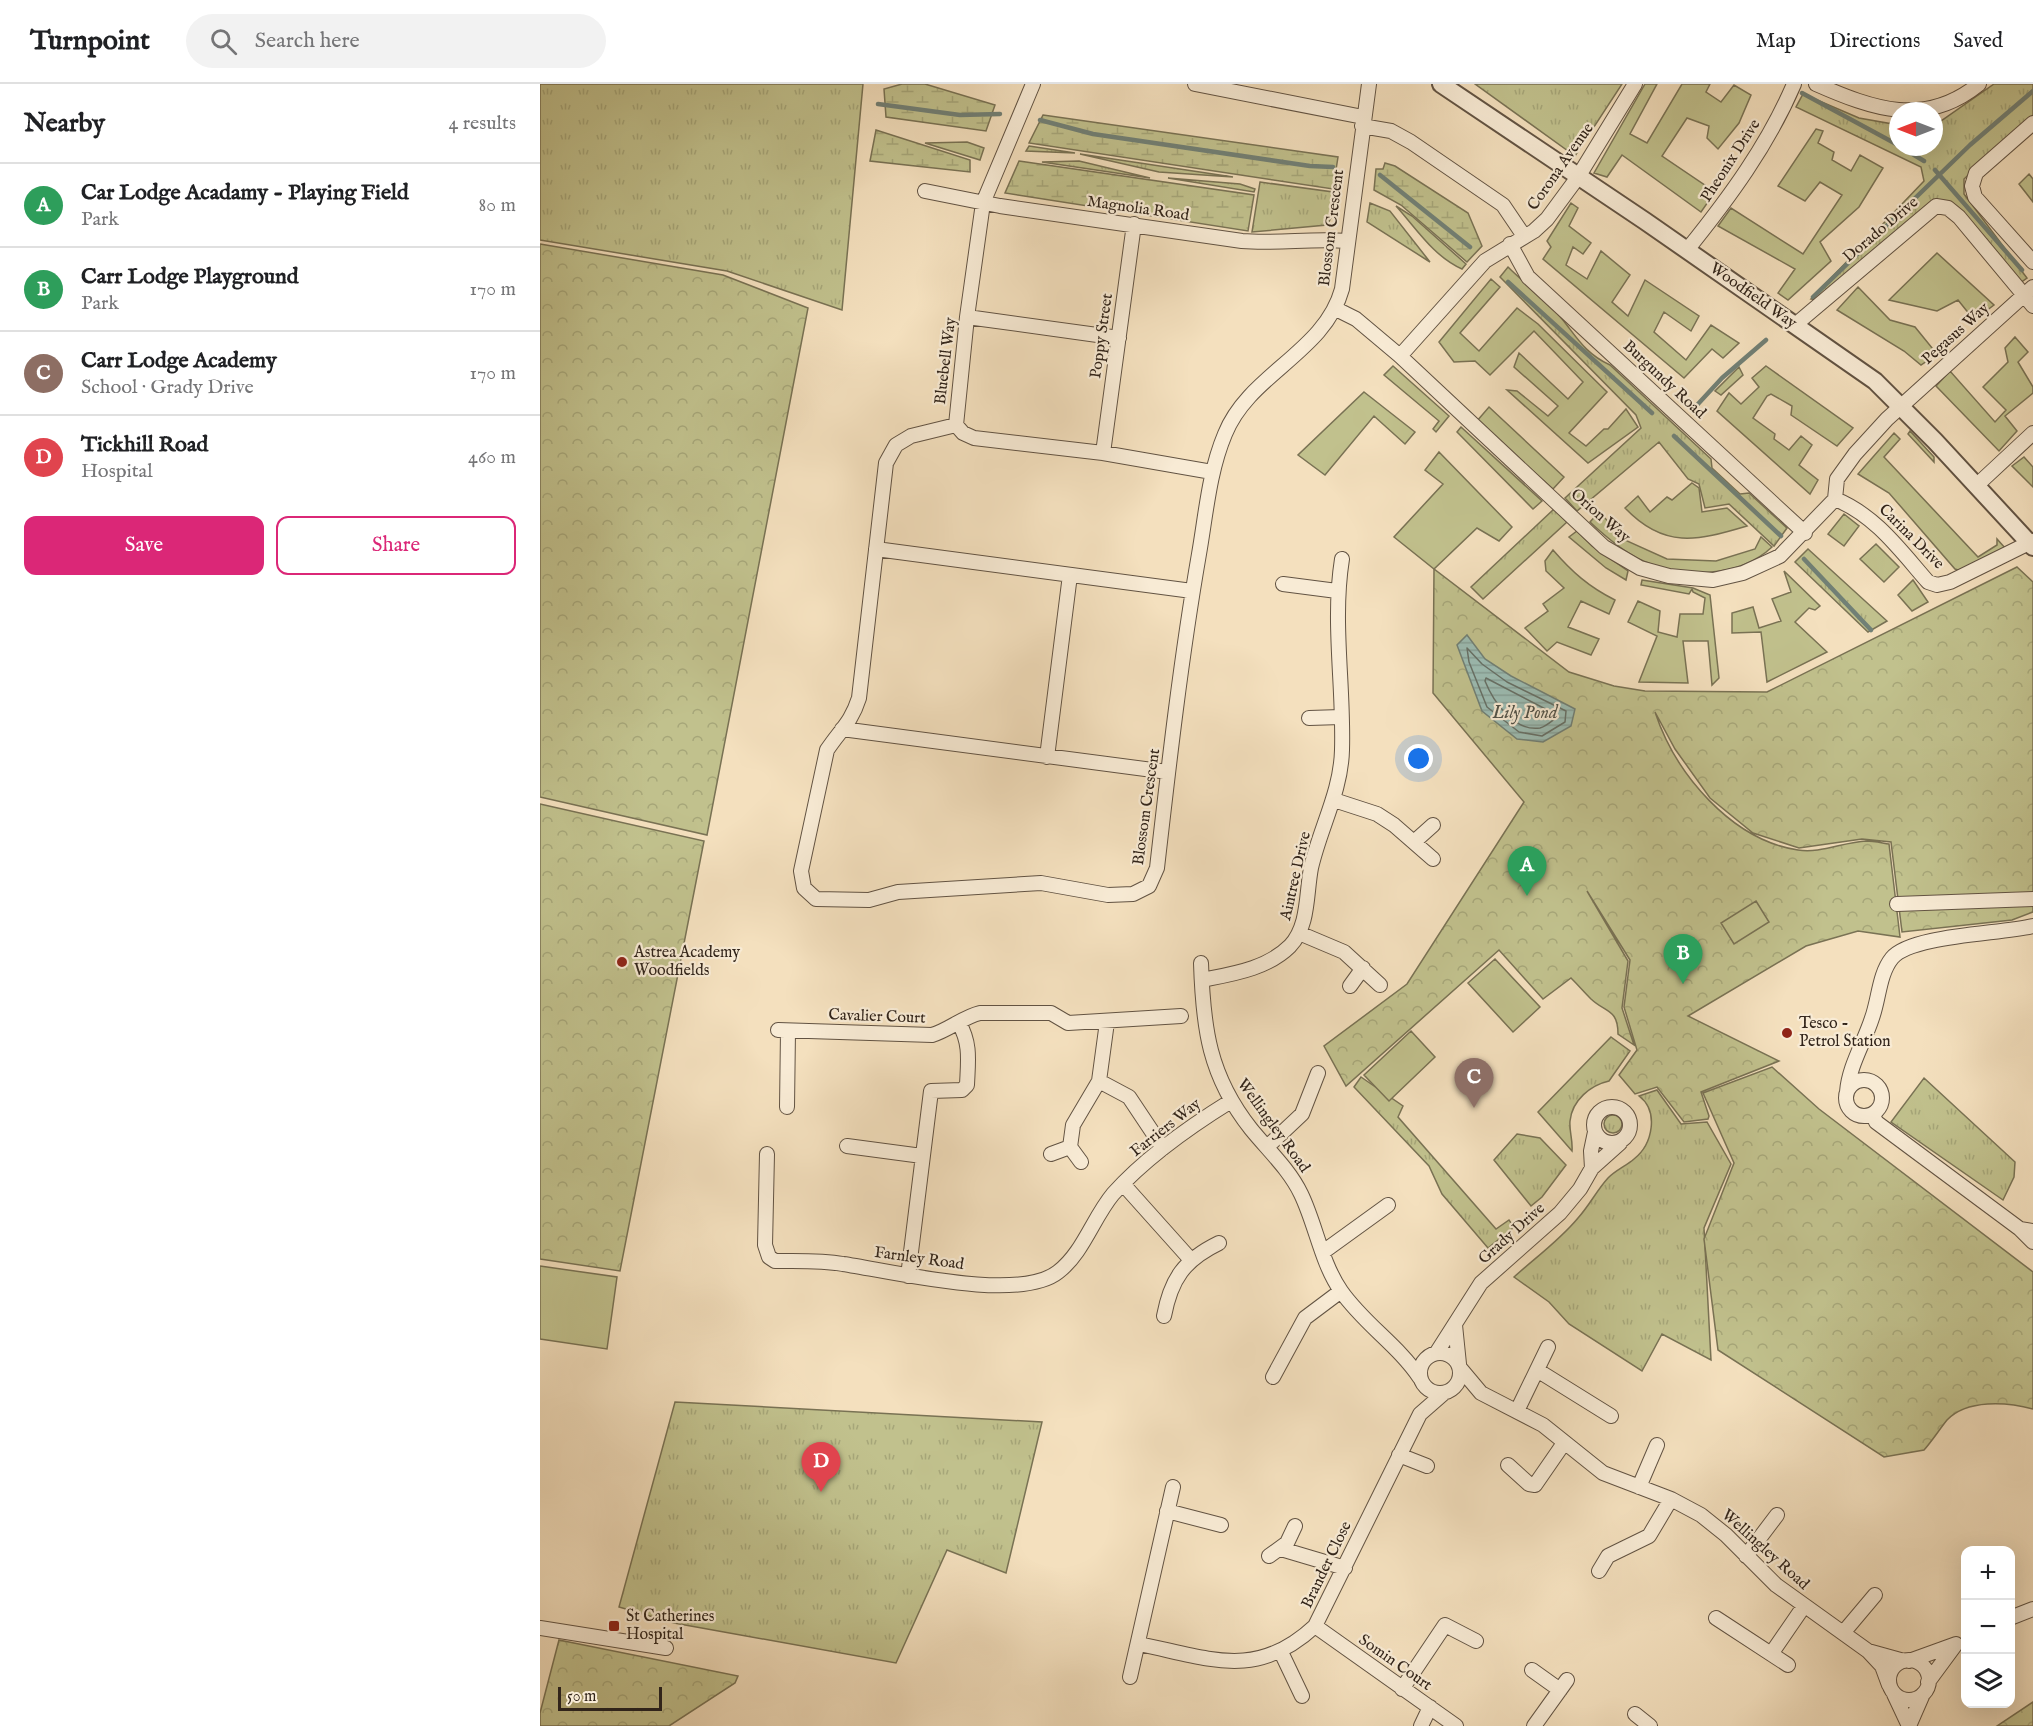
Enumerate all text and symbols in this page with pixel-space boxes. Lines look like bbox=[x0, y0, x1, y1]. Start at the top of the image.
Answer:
search box bbox=[186, 14, 606, 68]
text: Turnpoint bbox=[30, 24, 150, 59]
icon: search bbox=[207, 25, 240, 58]
text: Search here bbox=[255, 27, 360, 55]
text: Map bbox=[1756, 28, 1796, 55]
text: Directions bbox=[1829, 28, 1920, 55]
text: Saved bbox=[1953, 28, 2003, 55]
north arrow bbox=[1889, 102, 1943, 156]
text: Nearby bbox=[24, 107, 105, 140]
text: 4 results bbox=[449, 111, 516, 136]
street label: Pheonix Drive bbox=[1697, 116, 1765, 206]
street label: Corona Avenue bbox=[1523, 119, 1599, 215]
street label: Blossom Crescent bbox=[1315, 168, 1349, 288]
text: Car Lodge Acadamy - Playing Field bbox=[81, 179, 409, 207]
street label: Magnolia Road bbox=[1086, 192, 1191, 226]
text: A bbox=[37, 193, 50, 218]
text: 80 m bbox=[479, 193, 516, 218]
street label: Dorado Drive bbox=[1839, 193, 1923, 267]
text: Park bbox=[81, 207, 119, 232]
street label: Woodfield Way bbox=[1705, 259, 1801, 334]
text: Carr Lodge Playground bbox=[81, 263, 299, 291]
text: B bbox=[37, 277, 50, 302]
text: 170 m bbox=[470, 277, 516, 302]
text: Park bbox=[81, 291, 119, 316]
street label: Poppy Street bbox=[1086, 292, 1118, 380]
street label: Pegasus Way bbox=[1918, 298, 1994, 370]
street label: Bluebell Way bbox=[931, 316, 961, 406]
street label: Burgundy Road bbox=[1618, 336, 1710, 424]
text: Carr Lodge Academy bbox=[81, 347, 277, 375]
text: C bbox=[36, 361, 51, 386]
text: 170 m bbox=[470, 361, 516, 386]
text: School · Grady Drive bbox=[81, 375, 254, 400]
text: Tickhill Road bbox=[81, 431, 208, 459]
text: D bbox=[35, 445, 52, 470]
text: 460 m bbox=[468, 445, 516, 470]
text: Hospital bbox=[81, 459, 153, 484]
street label: Orion Way bbox=[1566, 485, 1634, 548]
street label: Carina Drive bbox=[1874, 500, 1948, 574]
button: Save bbox=[24, 516, 264, 575]
button: Share bbox=[276, 516, 516, 575]
water label: Lily Pond bbox=[1492, 702, 1559, 725]
your location bbox=[1404, 744, 1433, 773]
street label: Blossom Crescent bbox=[1129, 747, 1165, 867]
street label: Aintree Drive bbox=[1276, 830, 1316, 923]
pin: A bbox=[1508, 846, 1546, 896]
pin: B bbox=[1664, 934, 1702, 984]
place label: Astrea Academy Woodfields bbox=[633, 943, 740, 981]
marker: Astrea Academy Woodfields bbox=[615, 955, 629, 969]
street label: Cavalier Court bbox=[828, 1005, 926, 1029]
place label: Tesco - Petrol Station bbox=[1799, 1014, 1891, 1052]
marker: Tesco - Petrol Station bbox=[1780, 1026, 1794, 1040]
pin: C bbox=[1454, 1058, 1494, 1108]
street label: Wellingley Road bbox=[1232, 1075, 1314, 1177]
street label: Farriers Way bbox=[1127, 1094, 1205, 1162]
street label: Grady Drive bbox=[1475, 1199, 1549, 1269]
street label: Farnley Road bbox=[873, 1243, 966, 1275]
pin: D bbox=[802, 1442, 840, 1492]
street label: Wellingley Road bbox=[1717, 1505, 1813, 1595]
street label: Brander Close bbox=[1297, 1518, 1357, 1612]
map controls bbox=[1961, 1546, 2015, 1708]
button: + bbox=[1961, 1546, 2015, 1600]
button: − bbox=[1961, 1600, 2015, 1654]
place label: St Catherines Hospital bbox=[626, 1607, 715, 1645]
marker: St Catherines Hospital bbox=[607, 1619, 621, 1633]
street label: Somin Court bbox=[1354, 1630, 1436, 1696]
button: layers bbox=[1961, 1654, 2015, 1708]
scale bar bbox=[558, 1684, 662, 1712]
text: 50 m bbox=[567, 1687, 596, 1707]

